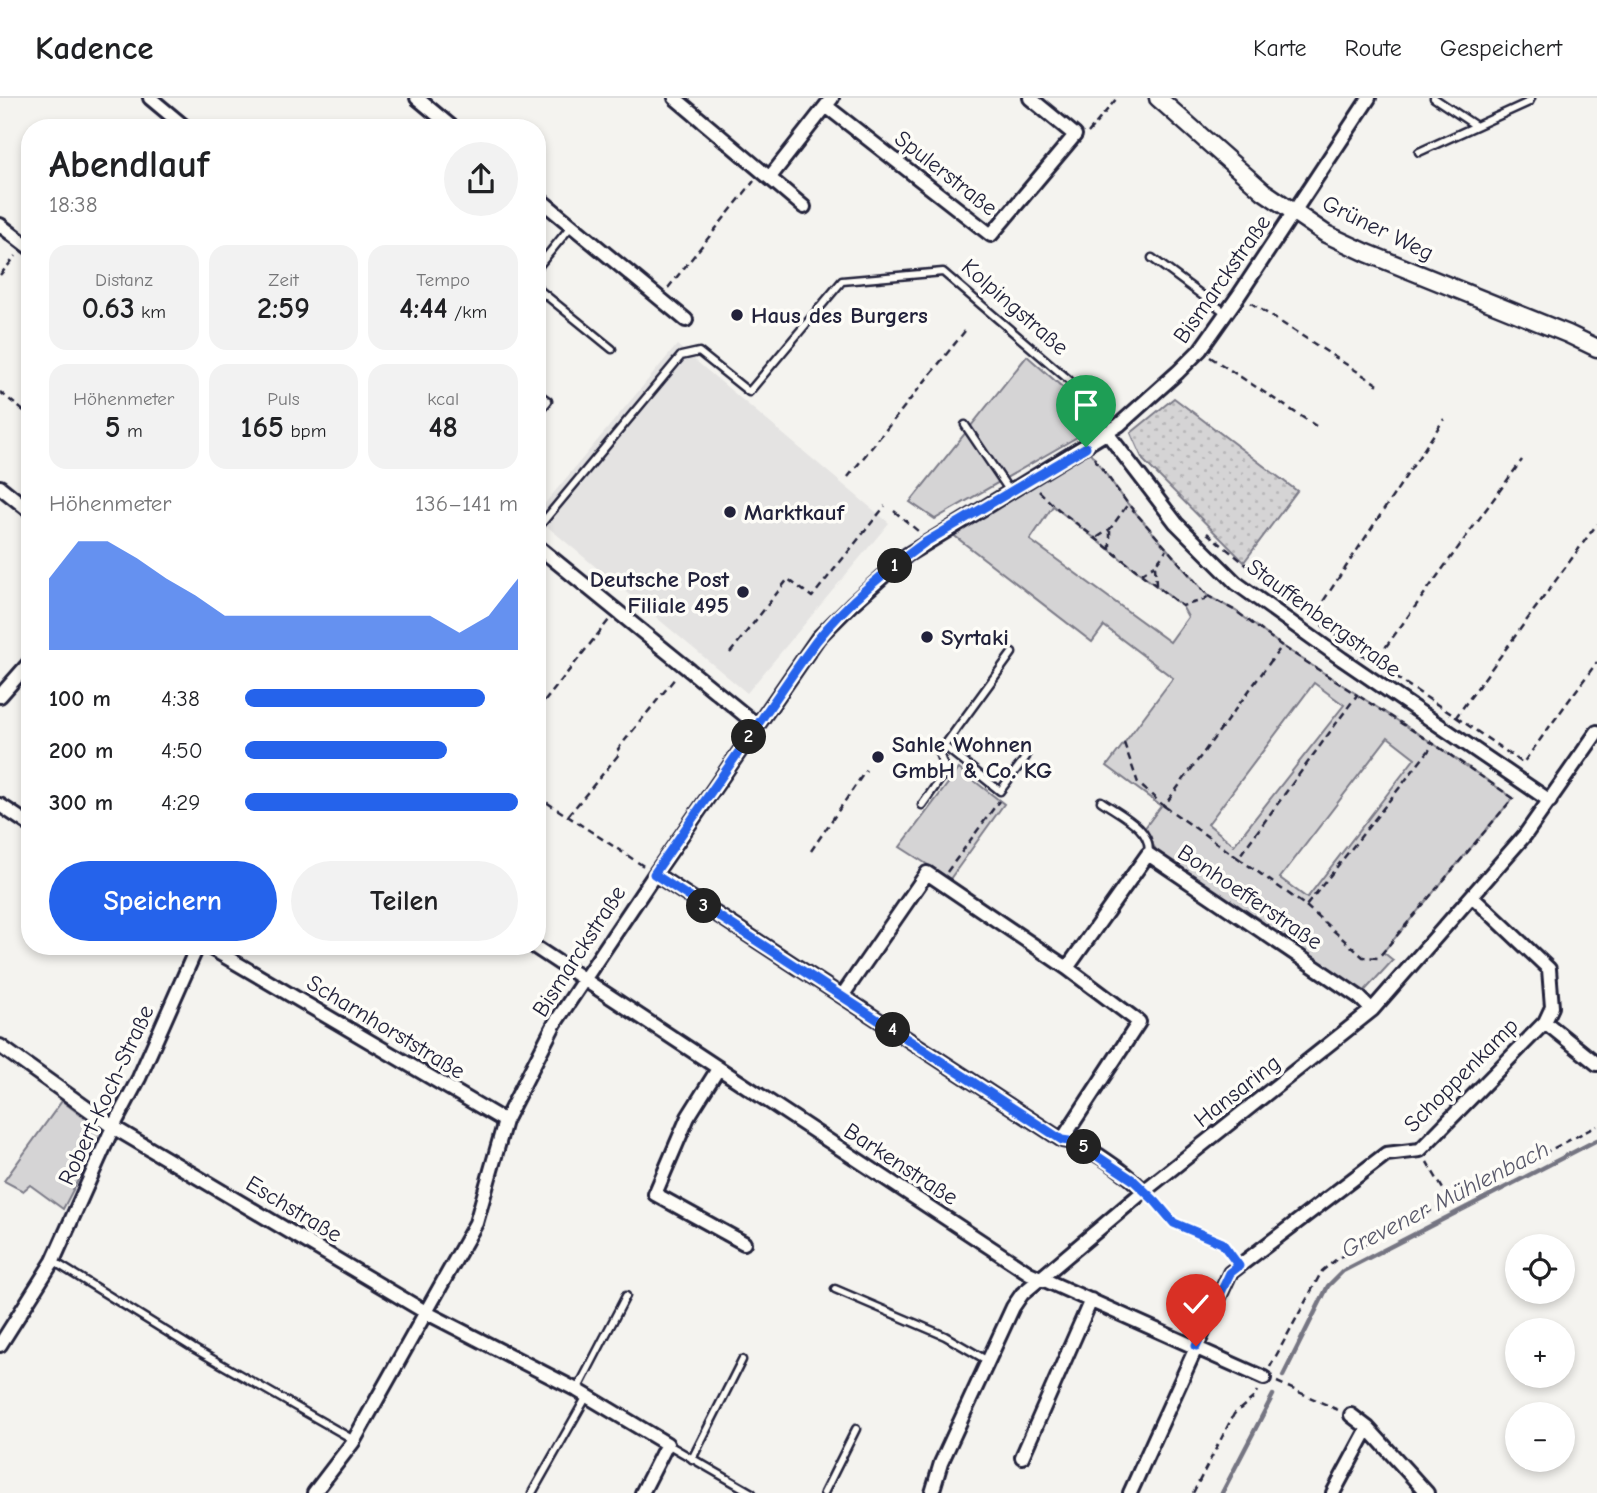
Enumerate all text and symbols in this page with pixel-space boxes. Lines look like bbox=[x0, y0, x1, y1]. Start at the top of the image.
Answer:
text: Kadence bbox=[35, 29, 153, 67]
text: Karte bbox=[1253, 34, 1307, 62]
text: Route bbox=[1345, 34, 1402, 62]
text: Gespeichert bbox=[1440, 34, 1562, 62]
street label: Spulerstraße bbox=[889, 125, 1003, 221]
button: share bbox=[444, 142, 518, 216]
text: Abendlauf bbox=[49, 143, 209, 187]
street label: Grüner Weg bbox=[1318, 189, 1438, 267]
text: 18:38 bbox=[49, 191, 98, 218]
street label: Bismarckstraße bbox=[1168, 209, 1276, 349]
street label: Kolpingstraße bbox=[956, 253, 1074, 361]
text: Distanz bbox=[95, 269, 153, 291]
text: Zeit bbox=[268, 269, 299, 291]
text: Tempo bbox=[416, 269, 470, 291]
text: 0.63 bbox=[82, 291, 135, 326]
text: 2:59 bbox=[257, 291, 310, 326]
text: 4:44 bbox=[399, 291, 448, 326]
text: km bbox=[135, 301, 166, 323]
text: /km bbox=[448, 301, 487, 323]
place label: Haus des Burgers bbox=[751, 302, 928, 329]
marker: Haus des Burgers bbox=[729, 307, 745, 323]
pin bbox=[1056, 375, 1116, 447]
icon: arrive bbox=[1067, 386, 1105, 424]
text: Höhenmeter bbox=[73, 388, 174, 410]
text: Puls bbox=[267, 388, 300, 410]
text: kcal bbox=[427, 388, 459, 410]
text: 5 bbox=[105, 410, 121, 445]
text: 165 bbox=[241, 410, 284, 445]
text: 48 bbox=[428, 410, 458, 445]
text: m bbox=[121, 420, 143, 442]
text: bpm bbox=[284, 420, 326, 442]
text: Höhenmeter bbox=[49, 490, 171, 517]
text: 136–141 m bbox=[415, 490, 518, 517]
place label: Marktkauf bbox=[744, 499, 846, 526]
marker: Marktkauf bbox=[722, 504, 738, 520]
pin: 1 bbox=[878, 548, 912, 584]
street label: Stauffenbergstraße bbox=[1242, 553, 1406, 683]
text: 1 bbox=[891, 554, 898, 576]
place label: Deutsche Post Filiale 495 bbox=[590, 566, 729, 619]
marker: Deutsche Post Filiale 495 bbox=[735, 584, 751, 600]
place label: Syrtaki bbox=[941, 624, 1009, 651]
marker: Syrtaki bbox=[919, 629, 935, 645]
text: 100 m bbox=[49, 685, 111, 712]
text: 4:38 bbox=[161, 685, 200, 712]
pin: 2 bbox=[732, 720, 766, 754]
text: 2 bbox=[744, 725, 753, 747]
place label: Sahle Wohnen GmbH & Co. KG bbox=[892, 731, 1052, 784]
text: 200 m bbox=[49, 737, 113, 764]
text: 4:50 bbox=[161, 737, 203, 764]
marker: Sahle Wohnen GmbH & Co. KG bbox=[870, 749, 886, 765]
text: 300 m bbox=[49, 789, 113, 816]
text: 4:29 bbox=[161, 789, 201, 816]
street label: Bonhoefferstraße bbox=[1173, 839, 1327, 955]
button: Speichern bbox=[49, 861, 277, 941]
button: Teilen bbox=[291, 861, 518, 941]
street label: Bismarckstraße bbox=[527, 880, 631, 1022]
pin: 3 bbox=[686, 888, 722, 924]
text: 3 bbox=[699, 894, 708, 916]
street label: Scharnhorststraße bbox=[302, 969, 470, 1085]
street label: Robert-Koch-Straße bbox=[52, 1001, 160, 1189]
pin: 4 bbox=[876, 1012, 910, 1048]
street label: Schoppenkamp bbox=[1398, 1012, 1524, 1138]
text: 4 bbox=[888, 1018, 897, 1040]
street label: Hansaring bbox=[1189, 1049, 1285, 1133]
street label: Barkenstraße bbox=[839, 1117, 963, 1211]
pin: 5 bbox=[1066, 1130, 1102, 1164]
text: 5 bbox=[1078, 1135, 1089, 1157]
water label: Grevener Mühlenbach bbox=[1337, 1135, 1553, 1263]
street label: Eschstraße bbox=[241, 1170, 347, 1248]
map controls bbox=[1505, 1234, 1575, 1472]
button: locate bbox=[1505, 1234, 1575, 1304]
pin bbox=[1166, 1274, 1226, 1346]
icon: check bbox=[1177, 1285, 1215, 1323]
button: + bbox=[1505, 1318, 1575, 1388]
button: − bbox=[1505, 1402, 1575, 1472]

